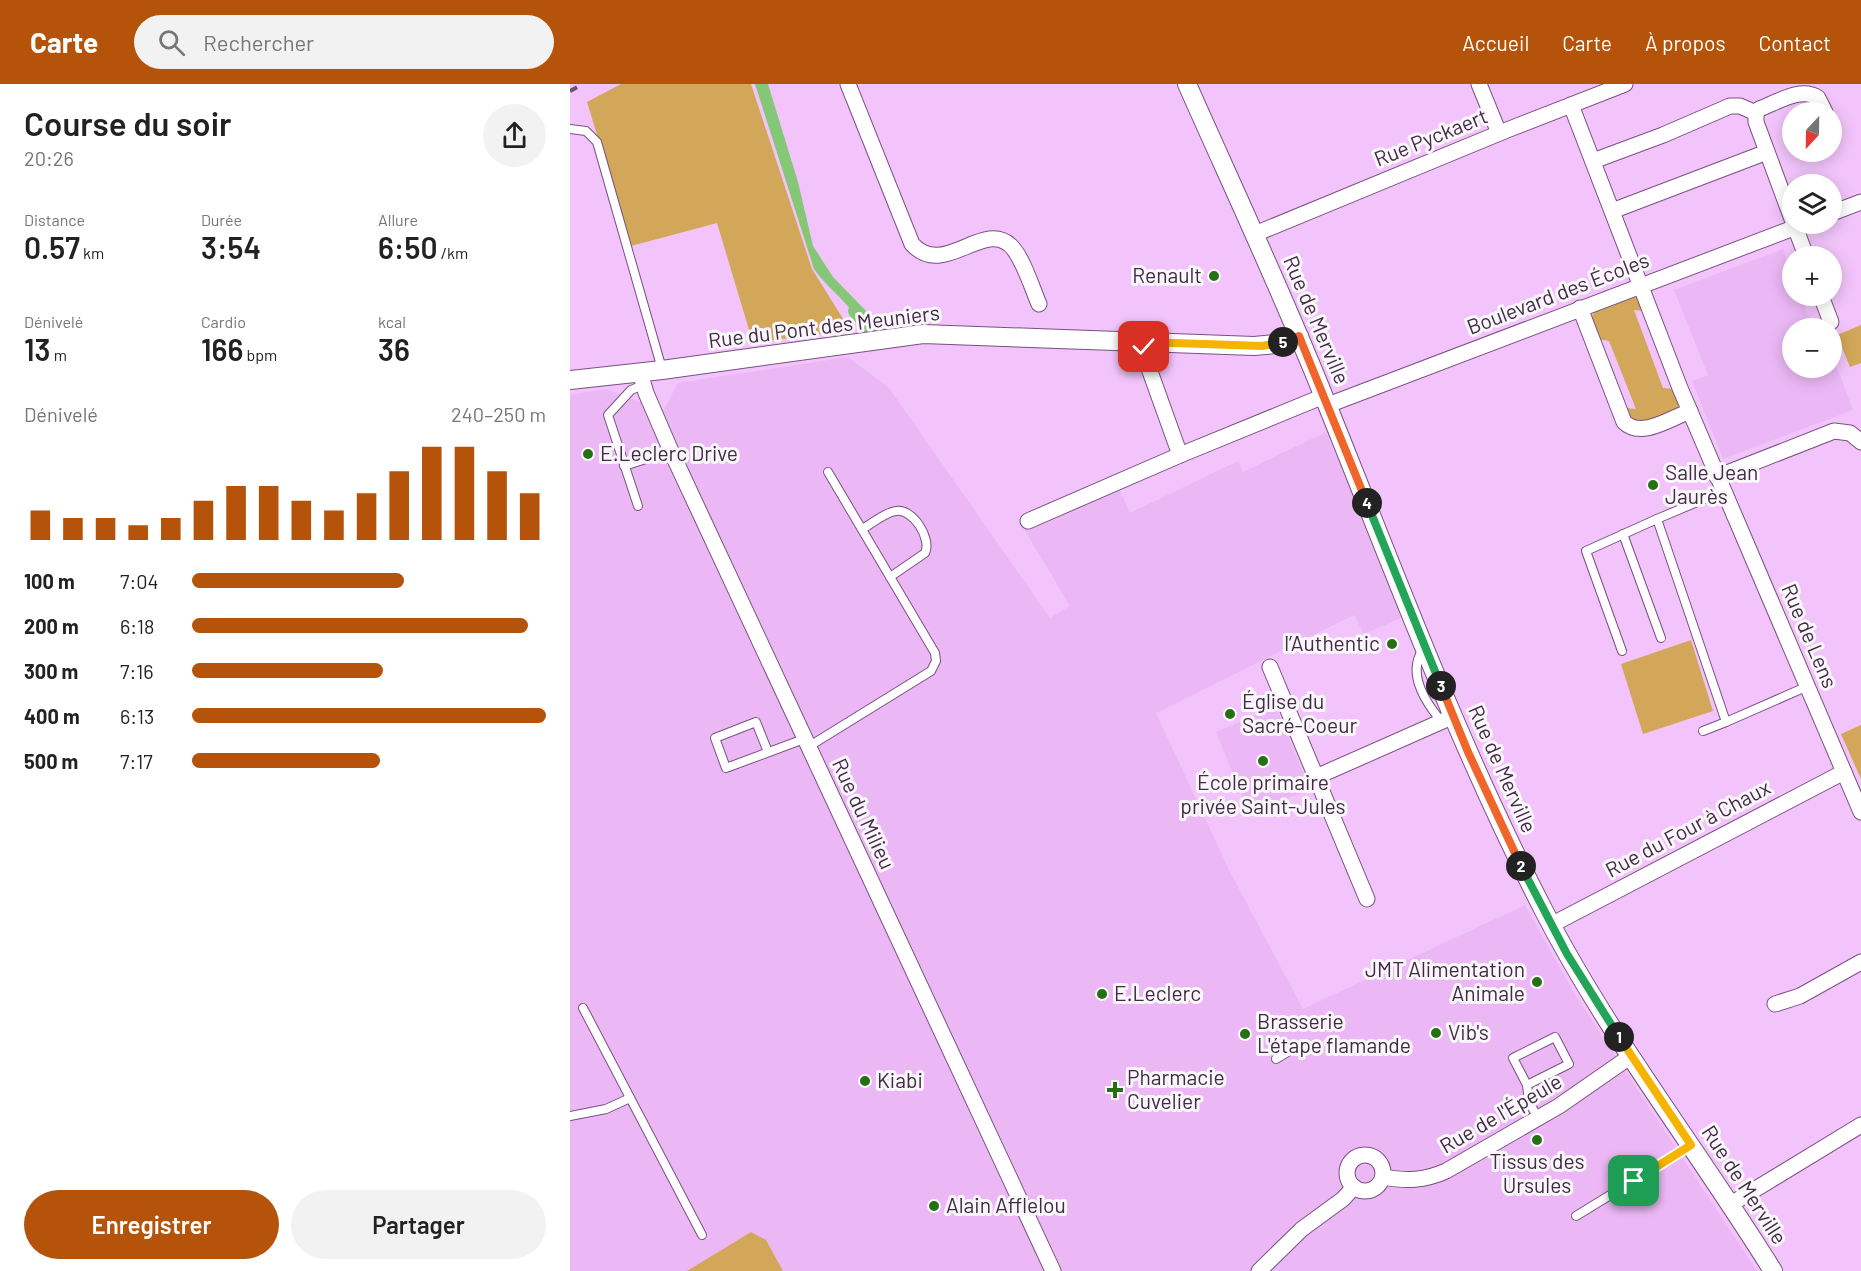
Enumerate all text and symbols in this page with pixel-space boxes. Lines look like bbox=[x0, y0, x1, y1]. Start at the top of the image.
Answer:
search box bbox=[134, 15, 554, 69]
text: Carte bbox=[30, 25, 98, 59]
icon: search bbox=[155, 26, 188, 59]
text: Rechercher bbox=[203, 29, 314, 55]
text: Accueil bbox=[1462, 30, 1529, 55]
text: Carte bbox=[1562, 30, 1612, 55]
text: À propos bbox=[1645, 30, 1726, 55]
text: Contact bbox=[1759, 30, 1831, 55]
north arrow bbox=[1782, 102, 1842, 162]
map controls bbox=[1782, 102, 1842, 378]
text: Course du soir bbox=[24, 103, 232, 143]
street label: Rue Pyckaert bbox=[1370, 103, 1491, 171]
button: share bbox=[483, 104, 546, 167]
text: 20:26 bbox=[24, 146, 74, 170]
button: layers bbox=[1782, 174, 1842, 234]
text: Distance bbox=[24, 210, 85, 229]
text: Durée bbox=[201, 210, 242, 229]
text: Allure bbox=[378, 210, 418, 229]
text: 0.57 bbox=[24, 229, 80, 265]
text: 3:54 bbox=[201, 229, 261, 265]
text: 6:50 bbox=[378, 229, 437, 265]
text: km bbox=[80, 243, 104, 262]
text: /km bbox=[437, 243, 468, 262]
street label: Boulevard des Écoles bbox=[1463, 246, 1652, 339]
button: + bbox=[1782, 246, 1842, 306]
street label: Rue de Merville bbox=[1279, 251, 1356, 387]
place label: Renault bbox=[1132, 262, 1202, 287]
marker: Renault bbox=[1207, 269, 1221, 283]
street label: Rue du Pont des Meuniers bbox=[707, 299, 941, 352]
text: Dénivelé bbox=[24, 312, 83, 331]
text: Cardio bbox=[201, 312, 246, 331]
text: kcal bbox=[378, 312, 406, 331]
button: − bbox=[1782, 318, 1842, 378]
pin bbox=[1118, 321, 1169, 372]
pin: 5 bbox=[1268, 327, 1298, 357]
icon: check bbox=[1127, 330, 1160, 363]
text: 13 bbox=[24, 331, 51, 367]
text: 166 bbox=[201, 331, 243, 367]
text: 36 bbox=[378, 331, 410, 367]
text: 5 bbox=[1279, 332, 1287, 351]
text: m bbox=[51, 345, 67, 364]
text: bpm bbox=[243, 345, 277, 364]
text: Dénivelé bbox=[24, 402, 98, 426]
text: 240–250 m bbox=[451, 402, 546, 426]
place label: E.Leclerc Drive bbox=[600, 440, 738, 465]
marker: E.Leclerc Drive bbox=[581, 447, 595, 461]
place label: Salle Jean Jaurès bbox=[1665, 459, 1758, 508]
marker: Salle Jean Jaurès bbox=[1646, 478, 1660, 492]
pin: 4 bbox=[1352, 488, 1382, 518]
text: 4 bbox=[1362, 493, 1372, 512]
text: 100 m bbox=[24, 569, 75, 593]
text: 7:04 bbox=[120, 569, 159, 593]
street label: Rue de Lens bbox=[1777, 579, 1844, 691]
text: 200 m bbox=[24, 614, 79, 638]
text: 6:18 bbox=[120, 614, 155, 638]
place label: l’Authentic bbox=[1284, 630, 1380, 655]
marker: l’Authentic bbox=[1385, 637, 1399, 651]
text: 300 m bbox=[24, 659, 78, 683]
text: 7:16 bbox=[120, 659, 154, 683]
pin: 3 bbox=[1426, 671, 1456, 701]
text: 3 bbox=[1437, 676, 1445, 695]
place label: Église du Sacré-Coeur bbox=[1242, 688, 1357, 737]
street label: Rue de Merville bbox=[1464, 701, 1543, 836]
text: 400 m bbox=[24, 704, 80, 728]
text: 6:13 bbox=[120, 704, 154, 728]
marker: Église du Sacré-Coeur bbox=[1223, 707, 1237, 721]
text: 500 m bbox=[24, 749, 78, 773]
text: 7:17 bbox=[120, 749, 153, 773]
street label: Rue du Milieu bbox=[828, 754, 901, 873]
marker: École primaire privée Saint-Jules bbox=[1256, 754, 1270, 768]
place label: École primaire privée Saint-Jules bbox=[1180, 769, 1346, 818]
street label: Rue du Four à Chaux bbox=[1601, 774, 1774, 882]
pin: 2 bbox=[1506, 851, 1536, 881]
text: 2 bbox=[1517, 856, 1525, 875]
place label: JMT Alimentation Animale bbox=[1365, 956, 1525, 1005]
marker: JMT Alimentation Animale bbox=[1530, 975, 1544, 989]
place label: E.Leclerc bbox=[1114, 980, 1201, 1005]
marker: E.Leclerc bbox=[1095, 987, 1109, 1001]
place label: Brasserie L'étape flamande bbox=[1257, 1008, 1411, 1057]
place label: Vib's bbox=[1448, 1019, 1489, 1044]
pin: 1 bbox=[1604, 1022, 1634, 1052]
marker: Vib's bbox=[1429, 1026, 1443, 1040]
marker: Brasserie L'étape flamande bbox=[1238, 1027, 1252, 1041]
text: 1 bbox=[1616, 1027, 1622, 1046]
place label: Pharmacie Cuvelier bbox=[1127, 1064, 1225, 1113]
place label: Kiabi bbox=[877, 1067, 923, 1092]
street label: Rue de l'Épeule bbox=[1435, 1068, 1566, 1158]
marker: Kiabi bbox=[858, 1074, 872, 1088]
marker: Pharmacie Cuvelier bbox=[1108, 1083, 1122, 1097]
street label: Rue de Merville bbox=[1697, 1120, 1793, 1248]
marker: Tissus des Ursules bbox=[1530, 1133, 1544, 1147]
place label: Tissus des Ursules bbox=[1489, 1148, 1585, 1197]
pin bbox=[1608, 1155, 1659, 1206]
icon: arrive bbox=[1617, 1164, 1650, 1197]
button: Enregistrer bbox=[24, 1190, 279, 1259]
button: Partager bbox=[291, 1190, 546, 1259]
place label: Alain Afflelou bbox=[946, 1192, 1066, 1217]
marker: Alain Afflelou bbox=[927, 1199, 941, 1213]

